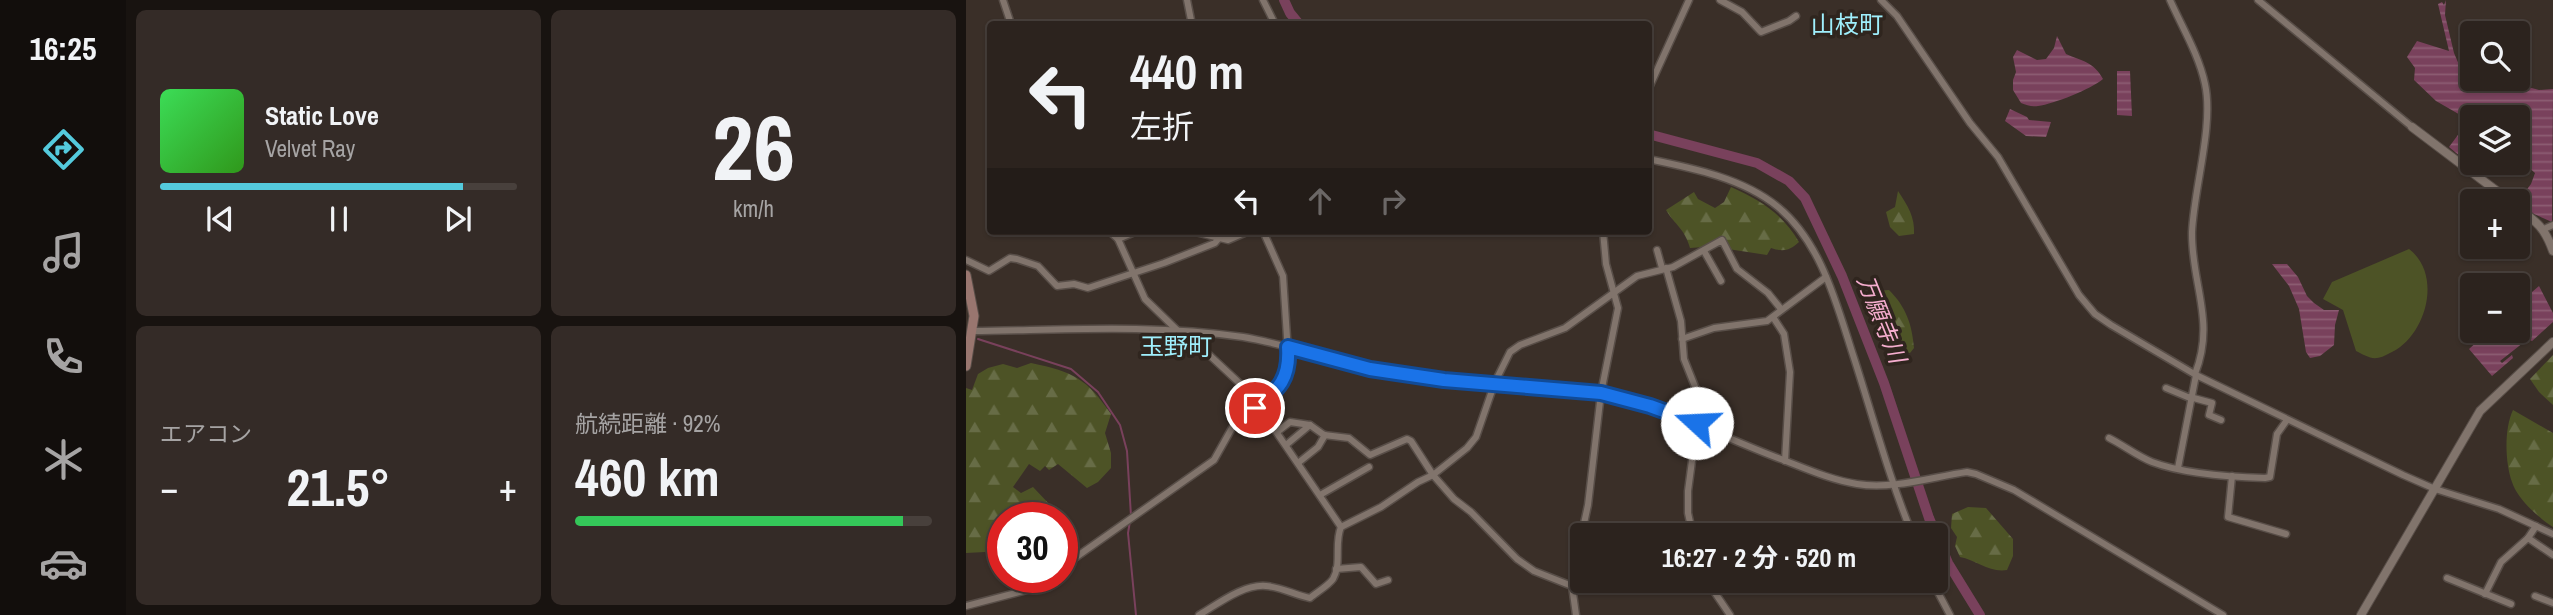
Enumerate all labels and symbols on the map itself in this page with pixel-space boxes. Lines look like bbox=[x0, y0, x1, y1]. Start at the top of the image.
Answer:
district label: 山枝町 bbox=[1811, 8, 1883, 40]
water label: 万願寺川 bbox=[1850, 271, 1915, 370]
district label: 玉野町 bbox=[1140, 330, 1212, 362]
pin bbox=[1225, 378, 1285, 438]
position arrow bbox=[1660, 386, 1734, 460]
speed limit sign: 30 bbox=[987, 502, 1078, 593]

